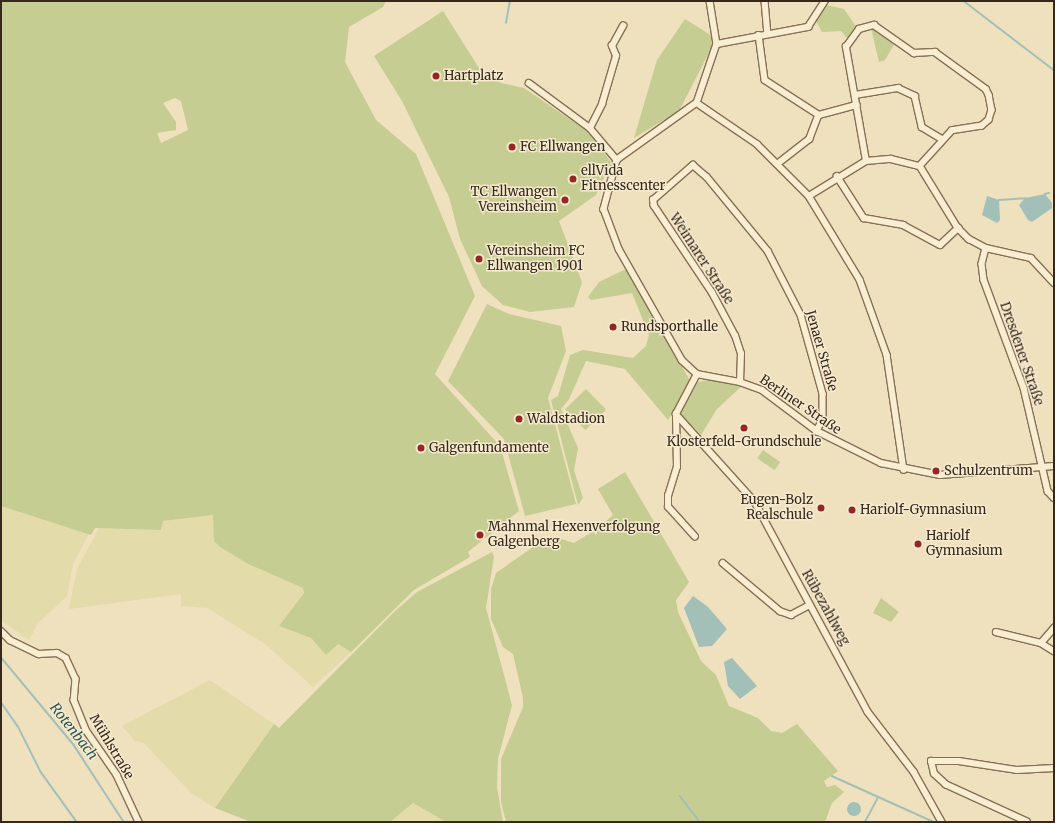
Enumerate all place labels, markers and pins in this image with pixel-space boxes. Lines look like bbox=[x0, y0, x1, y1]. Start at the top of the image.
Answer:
place label: Hartplatz bbox=[444, 68, 503, 84]
marker: Hartplatz bbox=[431, 71, 441, 81]
place label: FC Ellwangen bbox=[520, 139, 605, 155]
marker: FC Ellwangen bbox=[507, 142, 517, 152]
place label: ellVida Fitnesscenter bbox=[581, 164, 665, 195]
marker: ellVida Fitnesscenter bbox=[568, 174, 578, 184]
place label: TC Ellwangen Vereinsheim bbox=[471, 185, 557, 216]
marker: TC Ellwangen Vereinsheim bbox=[560, 195, 570, 205]
place label: Vereinsheim FC Ellwangen 1901 bbox=[487, 244, 585, 275]
marker: Vereinsheim FC Ellwangen 1901 bbox=[474, 254, 484, 264]
place label: Rundsporthalle bbox=[621, 319, 718, 335]
marker: Rundsporthalle bbox=[608, 322, 618, 332]
place label: Waldstadion bbox=[527, 411, 605, 427]
marker: Waldstadion bbox=[514, 414, 524, 424]
marker: Klosterfeld-Grundschule bbox=[739, 423, 749, 433]
place label: Klosterfeld-Grundschule bbox=[667, 434, 821, 450]
place label: Galgenfundamente bbox=[429, 440, 549, 456]
marker: Galgenfundamente bbox=[416, 443, 426, 453]
place label: Schulzentrum bbox=[944, 463, 1033, 479]
marker: Schulzentrum bbox=[931, 466, 941, 476]
place label: Eugen-Bolz Realschule bbox=[740, 493, 813, 524]
place label: Hariolf-Gymnasium bbox=[860, 502, 986, 518]
marker: Eugen-Bolz Realschule bbox=[816, 503, 826, 513]
marker: Hariolf-Gymnasium bbox=[847, 505, 857, 515]
place label: Mahnmal Hexenverfolgung Galgenberg bbox=[488, 520, 660, 551]
place label: Hariolf Gymnasium bbox=[926, 529, 1003, 560]
marker: Mahnmal Hexenverfolgung Galgenberg bbox=[475, 530, 485, 540]
marker: Hariolf Gymnasium bbox=[913, 539, 923, 549]

